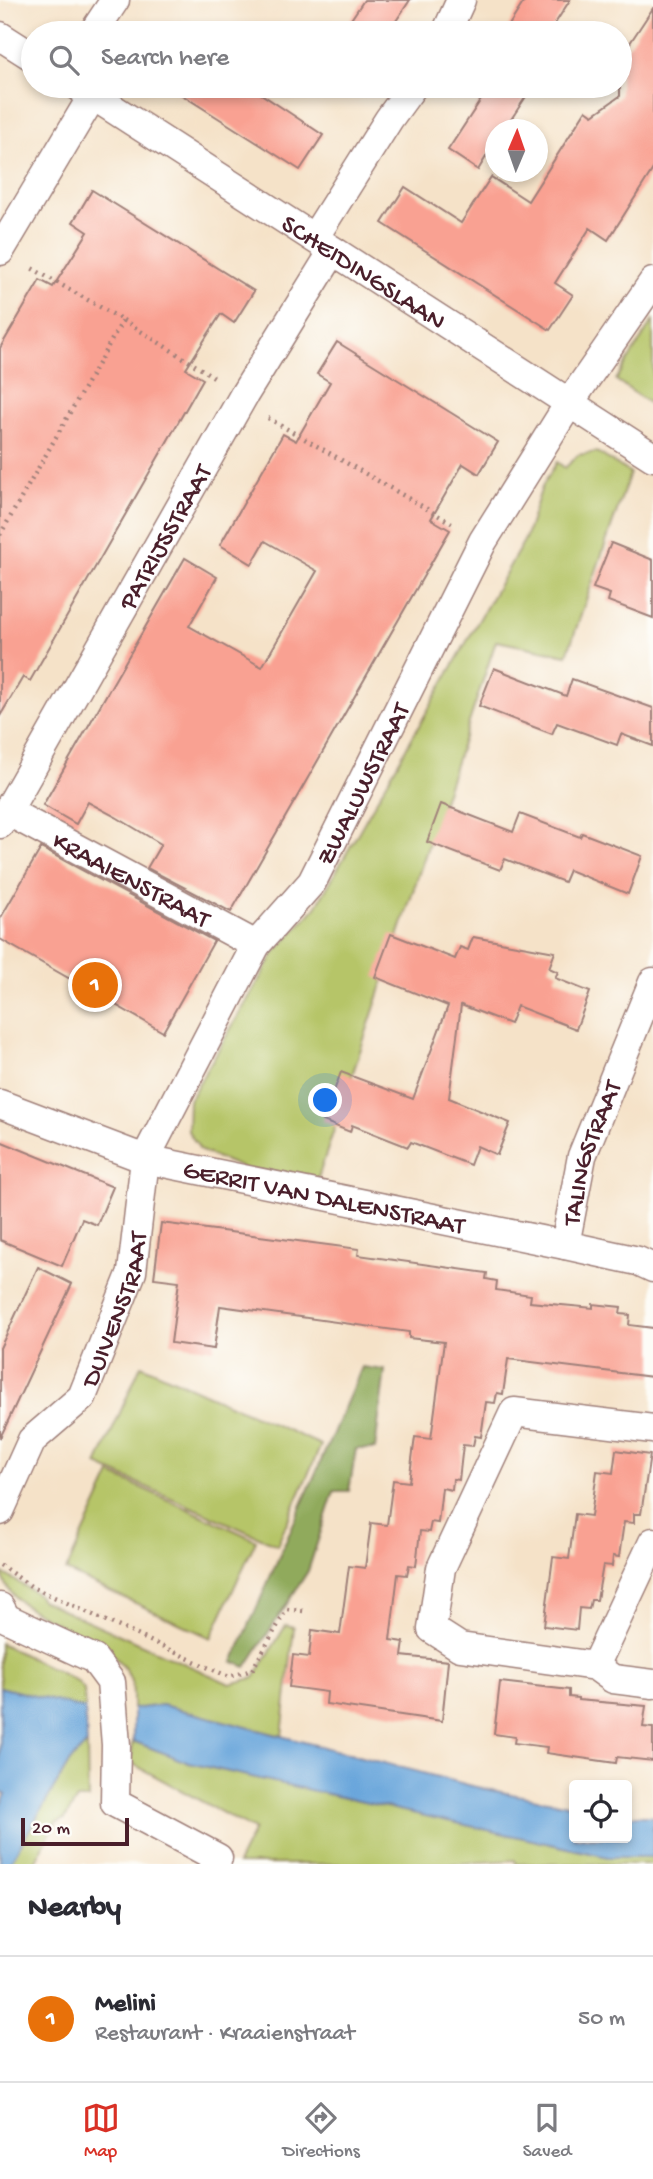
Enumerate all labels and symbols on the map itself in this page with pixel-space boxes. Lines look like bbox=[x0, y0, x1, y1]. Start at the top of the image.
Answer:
north arrow bbox=[485, 119, 548, 182]
street label: SCHEIDINGSLAAN bbox=[274, 210, 450, 339]
street label: PATRIJSSTRAAT bbox=[114, 460, 222, 617]
street label: ZWALUWSTRAAT bbox=[312, 698, 420, 872]
street label: KRAAIENSTRAAT bbox=[46, 827, 215, 938]
pin: 1 bbox=[72, 959, 118, 1011]
street label: TALINGSTRAAT bbox=[558, 1076, 631, 1231]
your location bbox=[308, 1083, 342, 1117]
street label: GERRIT VAN DALENSTRAAT bbox=[180, 1156, 468, 1244]
street label: DUIVENSTRAAT bbox=[76, 1229, 157, 1394]
scale bar bbox=[21, 1815, 130, 1847]

